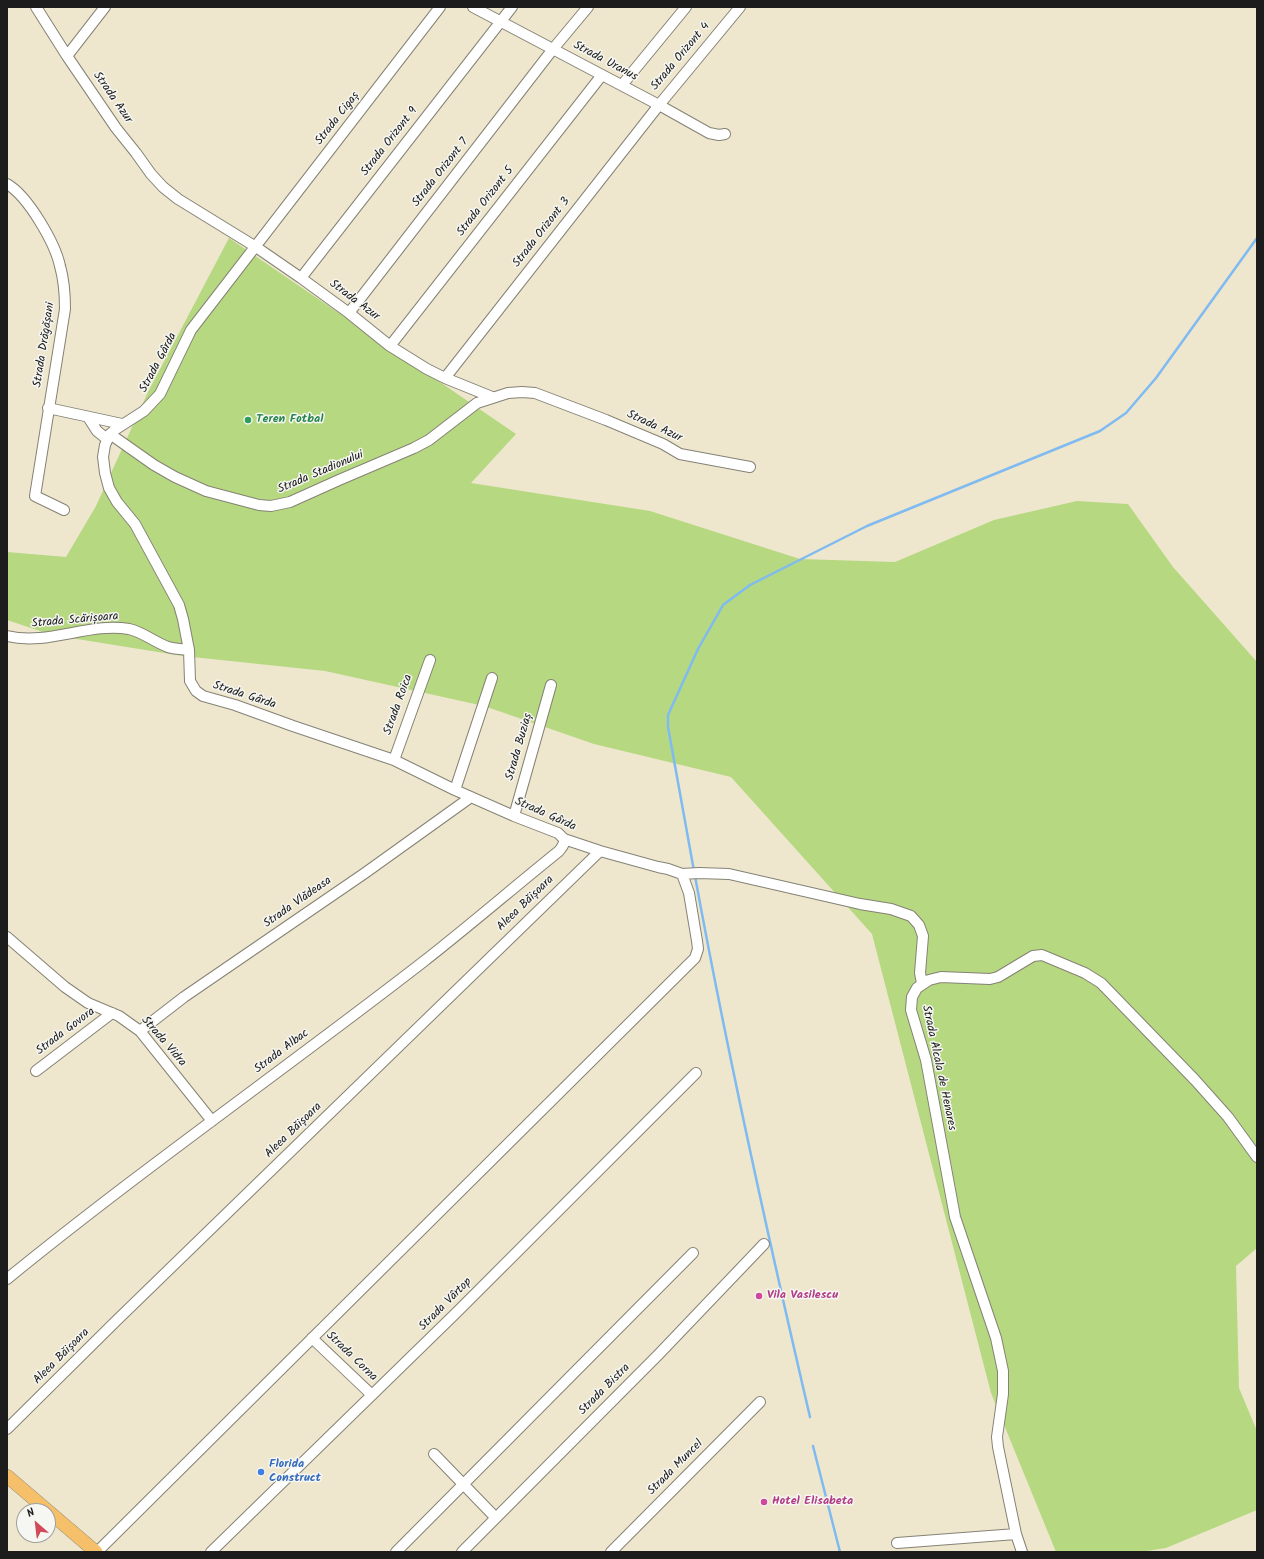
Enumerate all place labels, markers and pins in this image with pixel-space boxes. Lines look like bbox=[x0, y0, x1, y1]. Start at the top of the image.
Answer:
place label: Teren Fotbal bbox=[256, 413, 323, 427]
marker: Teren Fotbal bbox=[243, 415, 253, 425]
place label: Vila Vasilescu bbox=[767, 1289, 838, 1303]
marker: Vila Vasilescu bbox=[754, 1291, 764, 1301]
place label: Florida Construct bbox=[269, 1458, 321, 1486]
marker: Florida Construct bbox=[256, 1467, 266, 1477]
place label: Hotel Elisabeta bbox=[772, 1495, 853, 1509]
marker: Hotel Elisabeta bbox=[759, 1497, 769, 1507]

